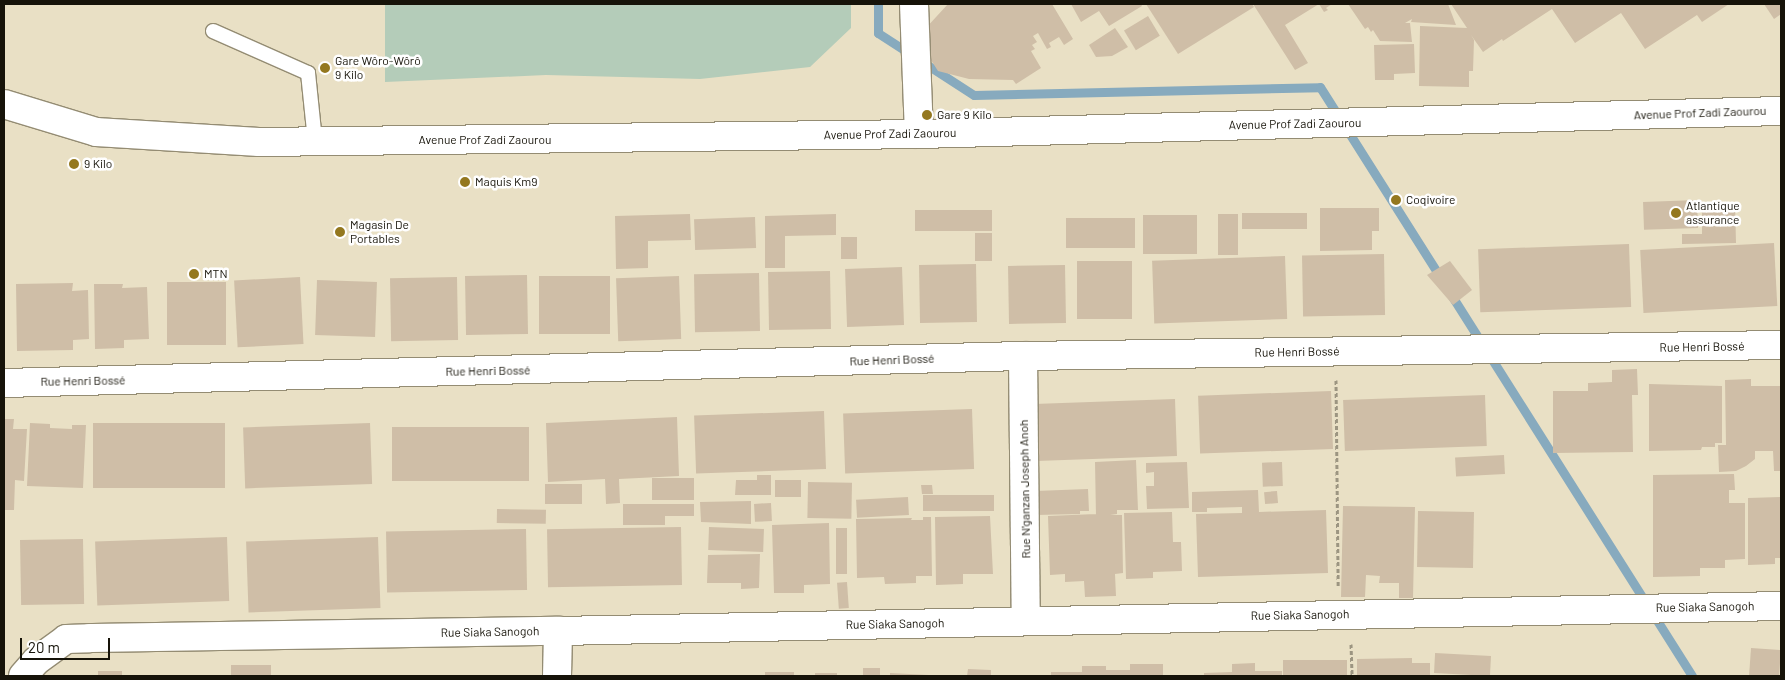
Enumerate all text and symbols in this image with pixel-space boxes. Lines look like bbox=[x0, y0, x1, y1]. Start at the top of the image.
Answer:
place label: Gare Wôro-Wôrô 9 Kilo bbox=[335, 54, 421, 82]
marker: Gare Wôro-Wôrô 9 Kilo bbox=[319, 62, 331, 74]
street label: Avenue Prof Zadi Zaourou bbox=[1633, 103, 1767, 123]
place label: Gare 9 Kilo bbox=[937, 108, 992, 122]
marker: Gare 9 Kilo bbox=[921, 109, 933, 121]
street label: Avenue Prof Zadi Zaourou bbox=[1228, 116, 1362, 132]
street label: Avenue Prof Zadi Zaourou bbox=[823, 126, 957, 142]
street label: Avenue Prof Zadi Zaourou bbox=[419, 133, 551, 147]
place label: 9 Kilo bbox=[84, 157, 112, 171]
marker: 9 Kilo bbox=[68, 158, 80, 170]
place label: Maquis Km9 bbox=[475, 175, 538, 189]
marker: Maquis Km9 bbox=[459, 176, 471, 188]
place label: Coqivoire bbox=[1406, 193, 1455, 207]
marker: Coqivoire bbox=[1390, 194, 1402, 206]
place label: Atlantique assurance bbox=[1686, 199, 1740, 227]
marker: Atlantique assurance bbox=[1670, 207, 1682, 219]
place label: Magasin De Portables bbox=[350, 218, 409, 246]
marker: Magasin De Portables bbox=[334, 226, 346, 238]
place label: MTN bbox=[204, 267, 228, 281]
marker: MTN bbox=[188, 268, 200, 280]
street label: Rue Henri Bossé bbox=[1659, 339, 1745, 355]
street label: Rue Henri Bossé bbox=[1254, 344, 1340, 360]
street label: Rue Henri Bossé bbox=[849, 351, 935, 369]
street label: Rue Henri Bossé bbox=[445, 363, 531, 379]
street label: Rue Henri Bossé bbox=[40, 373, 126, 389]
street label: Rue N'ganzan Joseph Anoh bbox=[1017, 419, 1033, 559]
street label: Rue Siaka Sanogoh bbox=[1656, 599, 1754, 615]
street label: Rue Siaka Sanogoh bbox=[1251, 607, 1349, 623]
street label: Rue Siaka Sanogoh bbox=[846, 616, 944, 632]
street label: Rue Siaka Sanogoh bbox=[441, 624, 539, 640]
scale bar bbox=[22, 628, 112, 660]
text: 20 m bbox=[28, 638, 60, 656]

